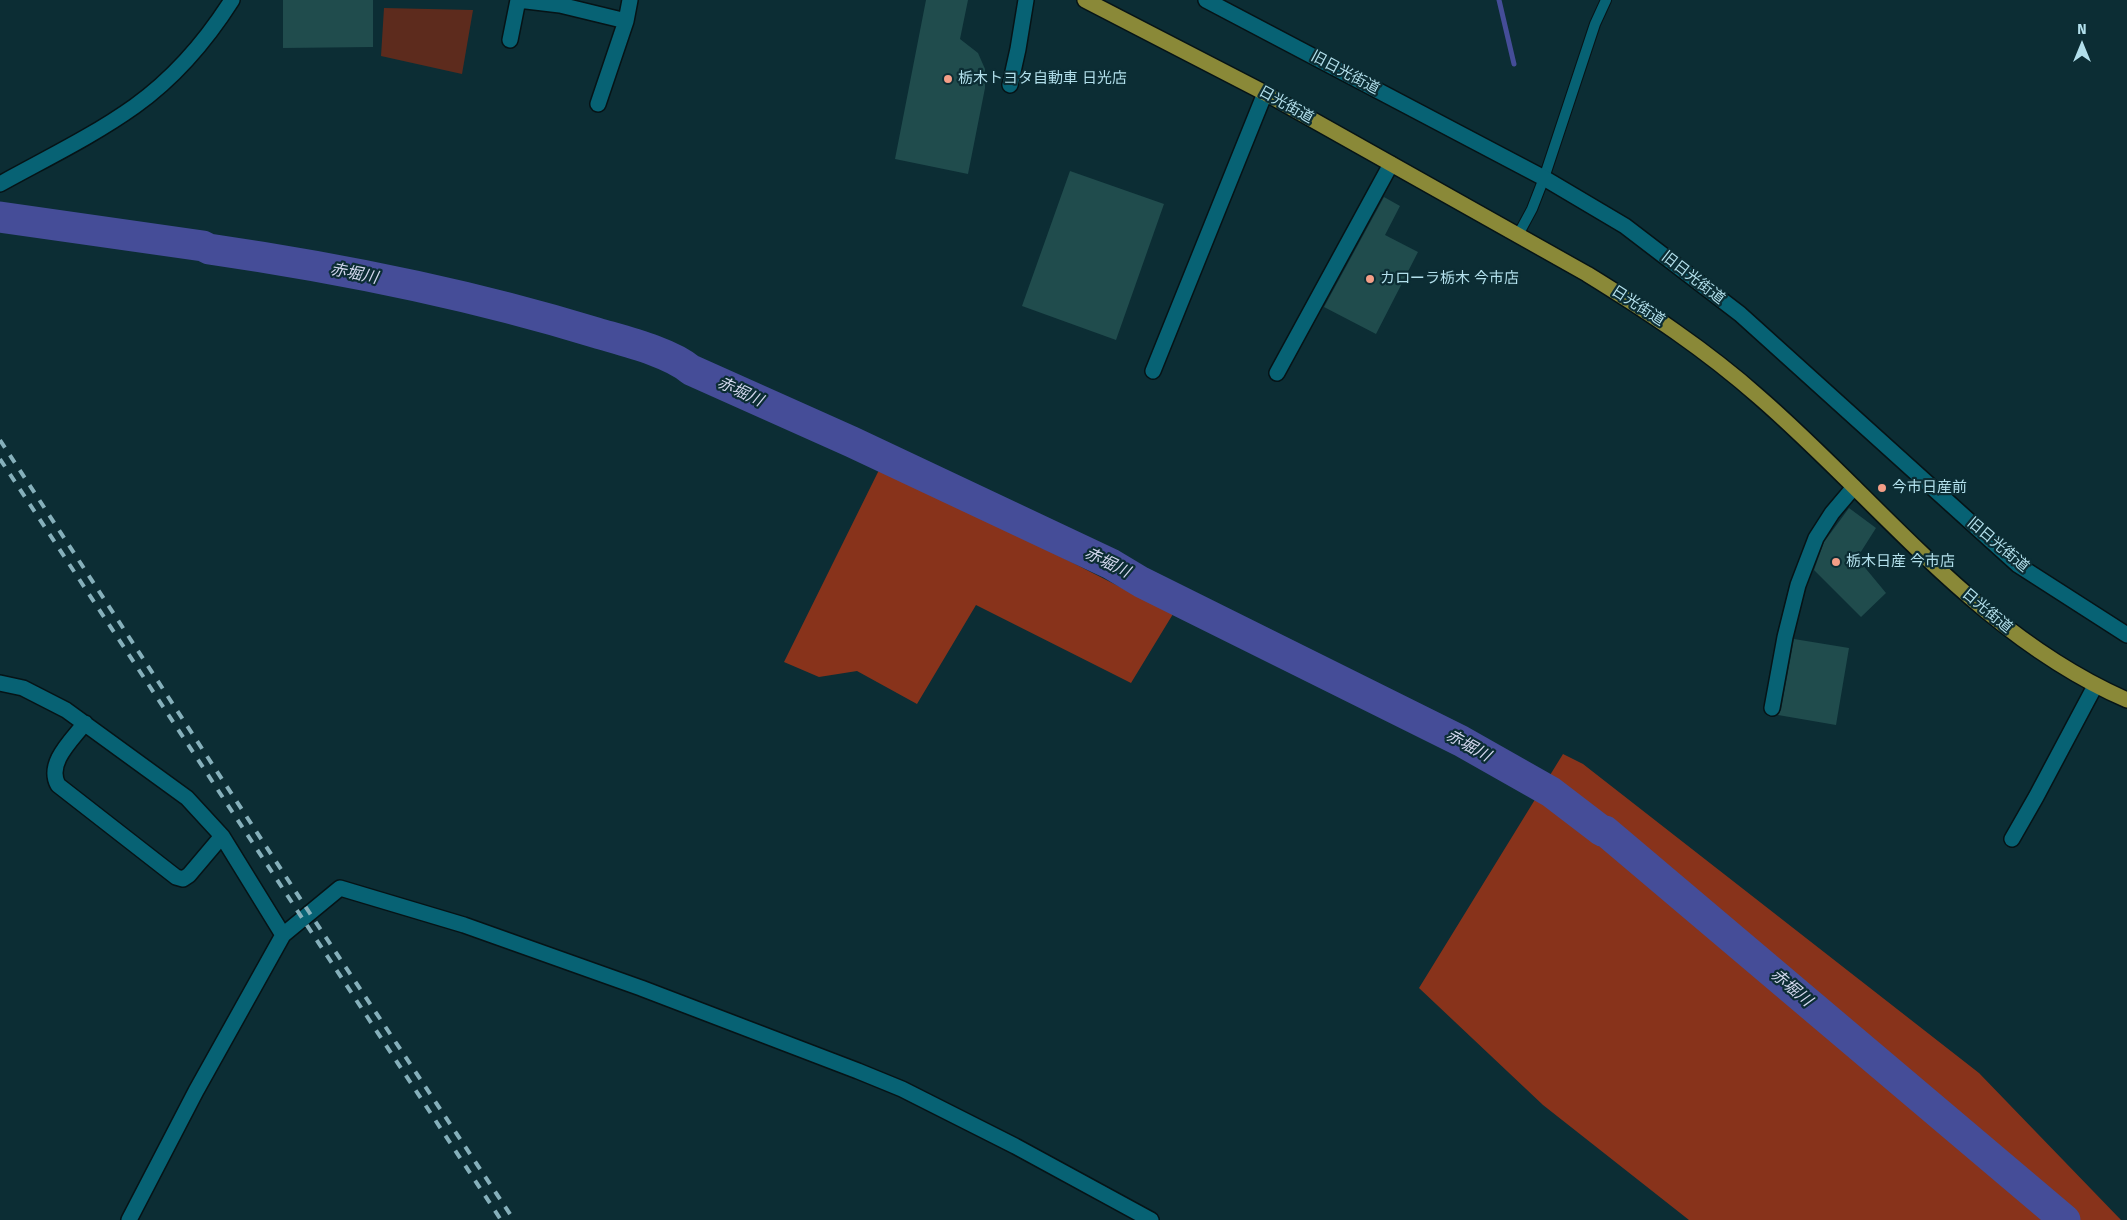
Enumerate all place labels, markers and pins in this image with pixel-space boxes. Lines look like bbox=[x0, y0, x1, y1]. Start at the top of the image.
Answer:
place label: 栃木トヨタ自動車 日光店 bbox=[958, 70, 1127, 88]
marker: 栃木トヨタ自動車 日光店 bbox=[942, 73, 954, 85]
place label: カローラ栃木 今市店 bbox=[1380, 270, 1519, 288]
marker: カローラ栃木 今市店 bbox=[1364, 273, 1376, 285]
place label: 今市日産前 bbox=[1892, 479, 1967, 497]
marker: 今市日産前 bbox=[1876, 482, 1888, 494]
place label: 栃木日産 今市店 bbox=[1846, 553, 1955, 571]
marker: 栃木日産 今市店 bbox=[1830, 556, 1842, 568]

